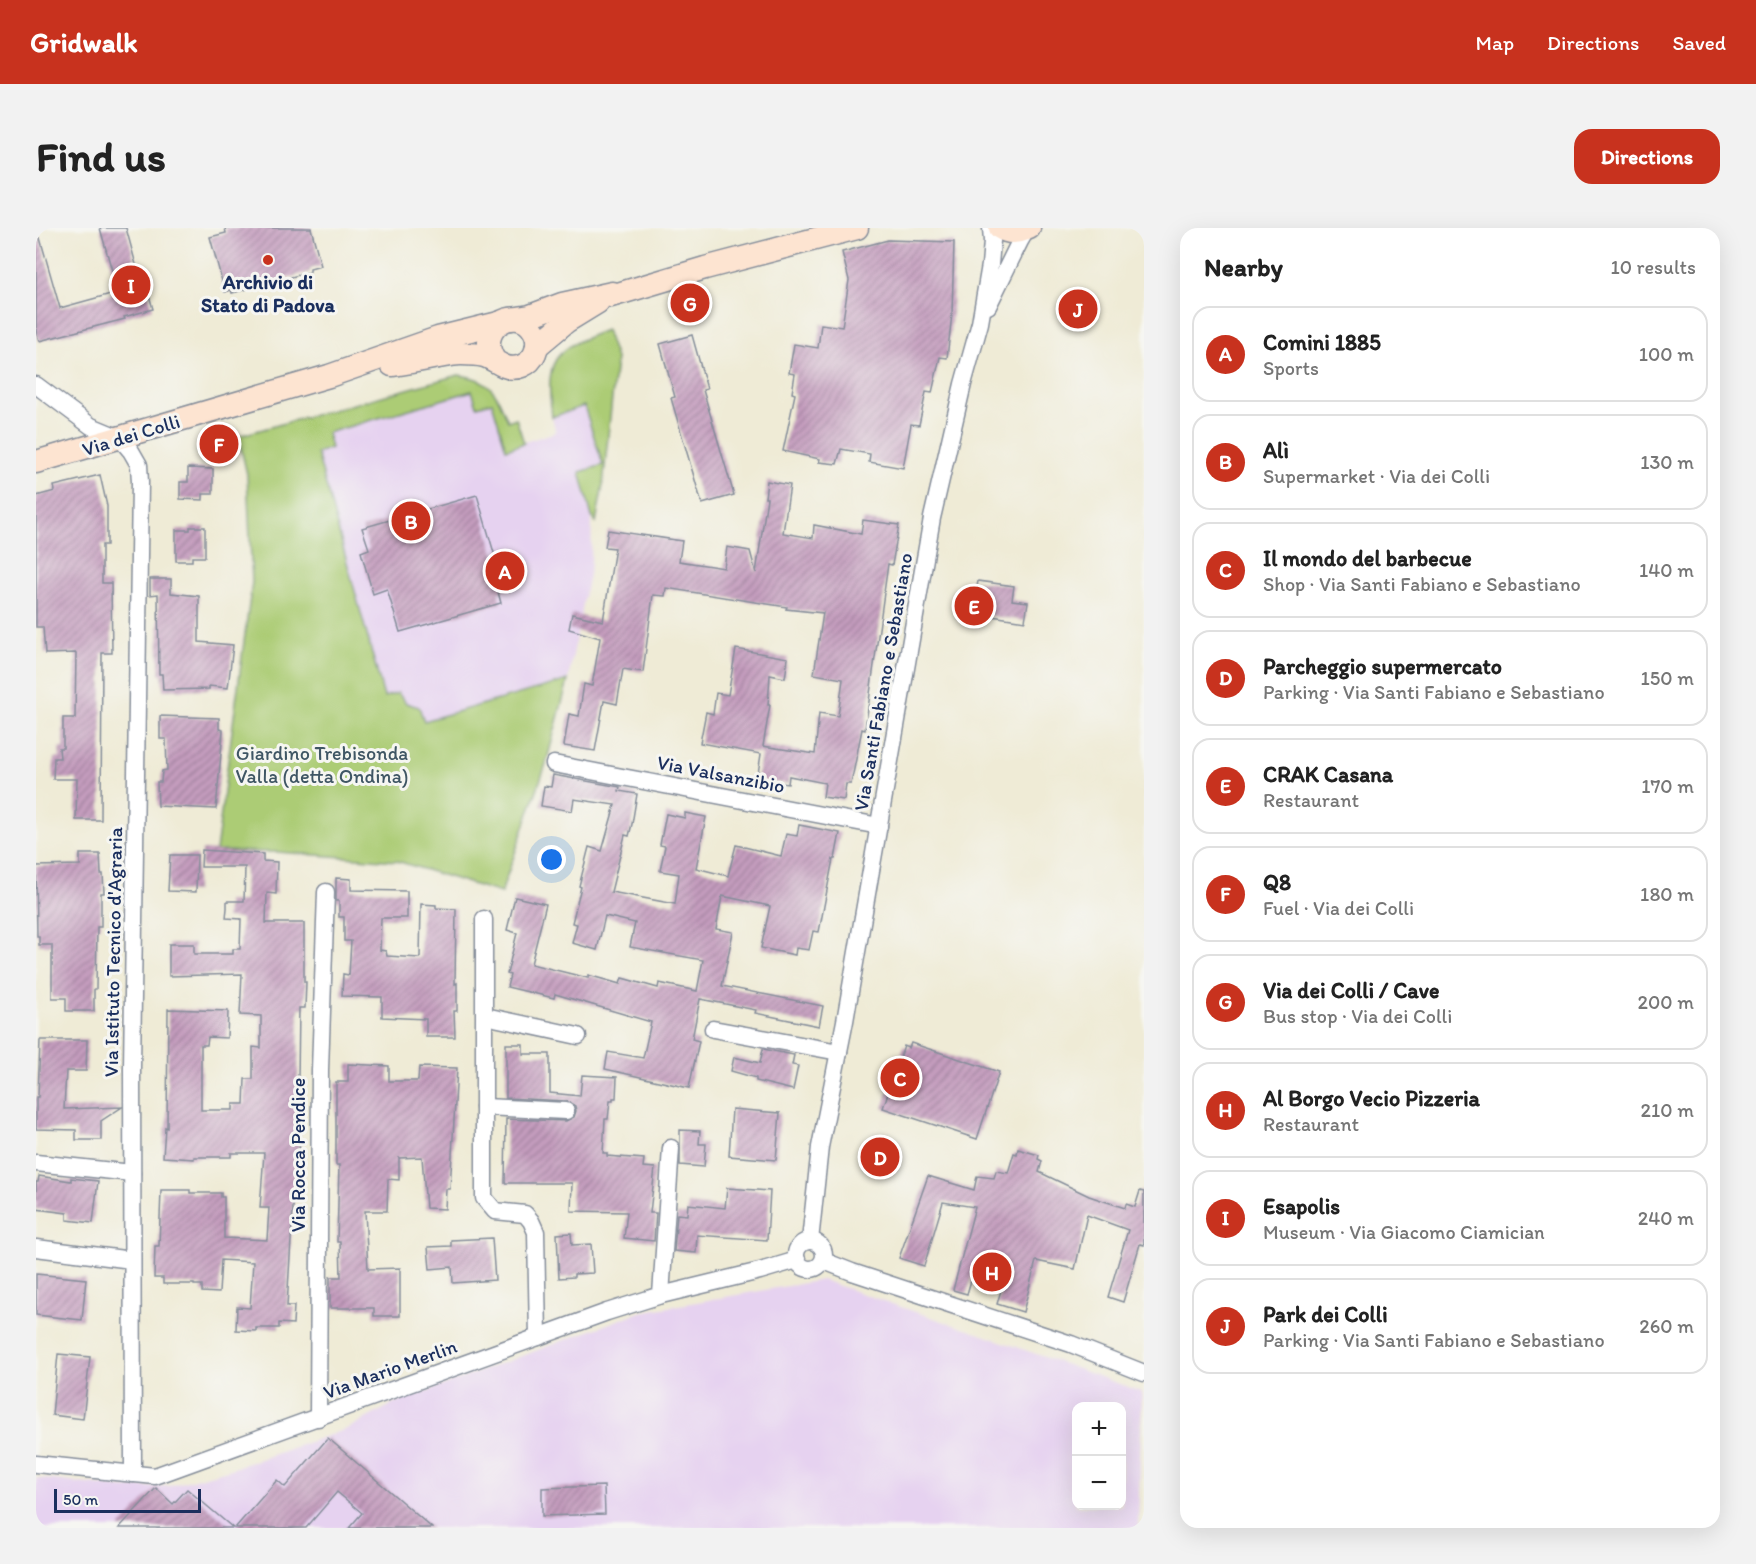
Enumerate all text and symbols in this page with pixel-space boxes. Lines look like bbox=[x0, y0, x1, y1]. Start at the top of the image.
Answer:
text: Gridwalk bbox=[30, 25, 138, 59]
text: Map bbox=[1476, 30, 1514, 55]
text: Directions bbox=[1547, 30, 1639, 55]
text: Saved bbox=[1672, 30, 1726, 55]
button: Directions bbox=[1574, 129, 1720, 184]
text: Find us bbox=[36, 131, 166, 182]
text: Nearby bbox=[1204, 251, 1283, 283]
marker: Archivio di Stato di Padova bbox=[261, 253, 275, 267]
text: 10 results bbox=[1611, 255, 1696, 279]
pin: I bbox=[112, 262, 151, 308]
place label: Archivio di Stato di Padova bbox=[201, 270, 336, 317]
pin: G bbox=[670, 280, 710, 326]
pin: J bbox=[1058, 286, 1098, 332]
text: Comini 1885 bbox=[1263, 329, 1381, 356]
text: A bbox=[1219, 342, 1232, 366]
text: 100 m bbox=[1639, 342, 1694, 366]
text: Sports bbox=[1263, 356, 1319, 380]
street label: Via dei Colli bbox=[79, 409, 183, 461]
pin: F bbox=[200, 422, 238, 466]
text: Alì bbox=[1263, 437, 1289, 464]
text: B bbox=[1219, 450, 1232, 474]
text: 130 m bbox=[1640, 450, 1694, 474]
text: Supermarket · Via dei Colli bbox=[1263, 464, 1490, 488]
pin: B bbox=[392, 498, 430, 544]
text: Il mondo del barbecue bbox=[1263, 545, 1472, 572]
pin: A bbox=[486, 548, 524, 594]
street label: Via Santi Fabiano e Sebastiano bbox=[848, 551, 918, 813]
text: C bbox=[1219, 558, 1232, 582]
text: 140 m bbox=[1639, 558, 1694, 582]
text: Shop · Via Santi Fabiano e Sebastiano bbox=[1263, 572, 1581, 596]
pin: E bbox=[954, 584, 994, 628]
text: Parcheggio supermercato bbox=[1263, 653, 1502, 680]
text: D bbox=[1219, 666, 1232, 690]
text: 150 m bbox=[1641, 666, 1694, 690]
text: Parking · Via Santi Fabiano e Sebastiano bbox=[1263, 680, 1605, 704]
park label: Giardino Trebisonda Valla (detta Ondina) bbox=[235, 741, 409, 788]
street label: Via Valsanzibio bbox=[655, 750, 787, 798]
text: CRAK Casana bbox=[1263, 761, 1393, 788]
text: E bbox=[1220, 774, 1231, 798]
text: 170 m bbox=[1641, 774, 1694, 798]
text: Restaurant bbox=[1263, 788, 1359, 812]
street label: Via Istituto Tecnico d'Agraria bbox=[99, 826, 127, 1077]
your location bbox=[537, 845, 566, 874]
text: Q8 bbox=[1263, 869, 1291, 896]
text: F bbox=[1220, 882, 1231, 906]
text: 180 m bbox=[1640, 882, 1694, 906]
text: Fuel · Via dei Colli bbox=[1263, 896, 1414, 920]
text: Via dei Colli / Cave bbox=[1263, 977, 1439, 1004]
text: G bbox=[1219, 990, 1232, 1014]
text: 200 m bbox=[1638, 990, 1694, 1014]
text: Bus stop · Via dei Colli bbox=[1263, 1004, 1452, 1028]
pin: C bbox=[880, 1056, 920, 1100]
street label: Via Rocca Pendice bbox=[286, 1078, 310, 1232]
text: Al Borgo Vecio Pizzeria bbox=[1263, 1085, 1480, 1112]
text: H bbox=[1219, 1098, 1232, 1122]
text: 210 m bbox=[1641, 1098, 1694, 1122]
text: Restaurant bbox=[1263, 1112, 1359, 1136]
pin: D bbox=[860, 1134, 900, 1180]
text: Esapolis bbox=[1263, 1193, 1340, 1220]
text: I bbox=[1222, 1206, 1229, 1230]
text: 240 m bbox=[1638, 1206, 1694, 1230]
text: Museum · Via Giacomo Ciamician bbox=[1263, 1220, 1545, 1244]
pin: H bbox=[972, 1250, 1012, 1294]
text: Park dei Colli bbox=[1263, 1301, 1388, 1328]
text: J bbox=[1221, 1314, 1230, 1338]
text: 260 m bbox=[1639, 1314, 1694, 1338]
text: Parking · Via Santi Fabiano e Sebastiano bbox=[1263, 1328, 1605, 1352]
street label: Via Mario Merlin bbox=[320, 1334, 460, 1404]
map controls bbox=[1072, 1402, 1126, 1510]
button: + bbox=[1072, 1402, 1126, 1456]
button: − bbox=[1072, 1456, 1126, 1510]
scale bar bbox=[54, 1486, 201, 1514]
text: 50 m bbox=[63, 1490, 98, 1509]

